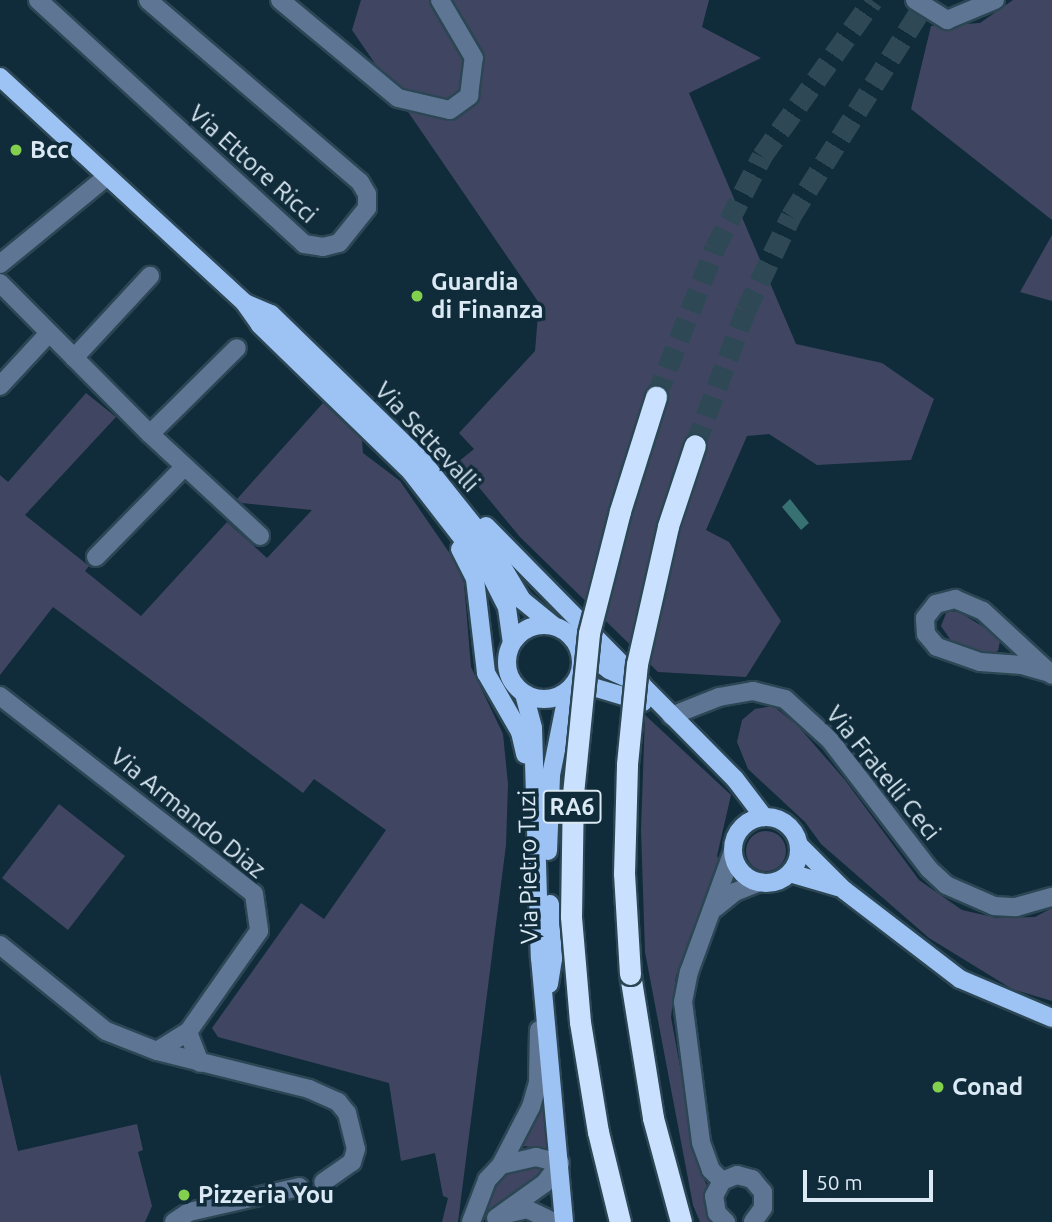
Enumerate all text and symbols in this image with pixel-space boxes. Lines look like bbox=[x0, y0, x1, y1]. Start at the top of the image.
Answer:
street label: Via Ettore Ricci bbox=[183, 99, 323, 229]
place label: Bcc bbox=[30, 136, 69, 164]
marker: Bcc bbox=[8, 142, 24, 158]
place label: Guardia di Finanza bbox=[431, 268, 544, 324]
marker: Guardia di Finanza bbox=[409, 288, 425, 304]
street label: Via Settevalli bbox=[369, 376, 485, 498]
street label: Via Fratelli Ceci bbox=[820, 700, 946, 846]
street label: Via Armando Diaz bbox=[105, 742, 271, 884]
road number: RA6 bbox=[542, 788, 602, 827]
street label: Via Pietro Tuzi bbox=[512, 790, 544, 944]
place label: Conad bbox=[952, 1073, 1023, 1101]
marker: Conad bbox=[930, 1079, 946, 1095]
scale bar bbox=[807, 1156, 936, 1200]
text: 50 m bbox=[816, 1170, 863, 1194]
place label: Pizzeria You bbox=[198, 1181, 334, 1209]
marker: Pizzeria You bbox=[176, 1187, 192, 1203]

